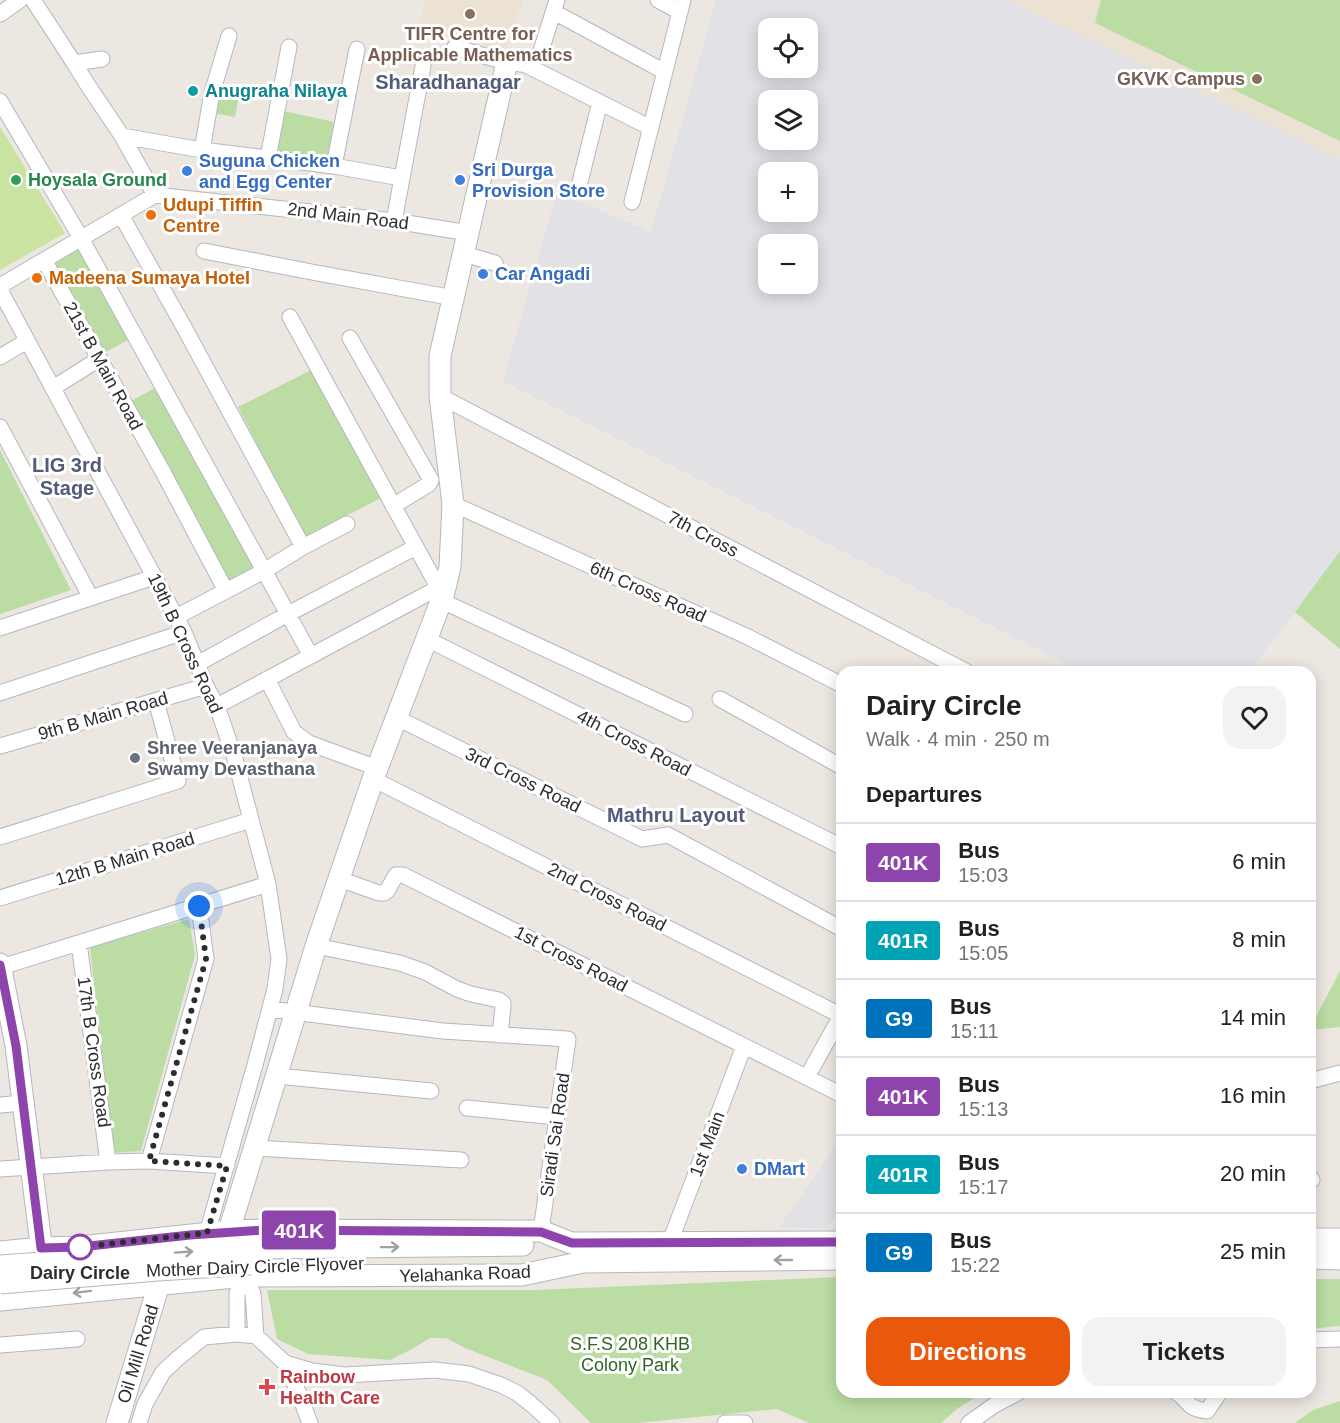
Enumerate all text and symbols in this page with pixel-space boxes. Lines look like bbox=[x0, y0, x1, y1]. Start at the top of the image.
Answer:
marker: TIFR Centre for Applicable Mathematics bbox=[463, 7, 477, 21]
map controls bbox=[758, 18, 818, 294]
button: locate bbox=[758, 18, 818, 78]
place label: TIFR Centre for Applicable Mathematics bbox=[367, 24, 573, 65]
place label: GKVK Campus bbox=[1117, 69, 1245, 89]
district label: Sharadhanagar bbox=[375, 71, 521, 93]
marker: GKVK Campus bbox=[1250, 72, 1264, 86]
place label: Anugraha Nilaya bbox=[205, 81, 348, 101]
marker: Anugraha Nilaya bbox=[186, 84, 200, 98]
button: layers bbox=[758, 90, 818, 150]
place label: Suguna Chicken and Egg Center bbox=[199, 151, 340, 192]
place label: Sri Durga Provision Store bbox=[472, 160, 605, 201]
button: + bbox=[758, 162, 818, 222]
marker: Suguna Chicken and Egg Center bbox=[180, 164, 194, 178]
place label: Hoysala Ground bbox=[28, 170, 167, 190]
marker: Hoysala Ground bbox=[9, 173, 23, 187]
marker: Sri Durga Provision Store bbox=[453, 173, 467, 187]
place label: Udupi Tiffin Centre bbox=[163, 195, 263, 236]
street label: 2nd Main Road bbox=[286, 199, 410, 233]
marker: Udupi Tiffin Centre bbox=[144, 208, 158, 222]
button: − bbox=[758, 234, 818, 294]
place label: Car Angadi bbox=[495, 264, 590, 284]
marker: Car Angadi bbox=[476, 267, 490, 281]
place label: Madeena Sumaya Hotel bbox=[49, 268, 250, 288]
marker: Madeena Sumaya Hotel bbox=[30, 271, 44, 285]
street label: 21st B Main Road bbox=[60, 299, 146, 433]
district label: LIG 3rd Stage bbox=[32, 454, 102, 499]
street label: 7th Cross bbox=[664, 507, 742, 561]
street label: 6th Cross Road bbox=[587, 557, 709, 627]
street label: 19th B Cross Road bbox=[144, 570, 226, 716]
button: heart bbox=[1223, 686, 1286, 749]
street label: 9th B Main Road bbox=[36, 688, 170, 744]
text: Dairy Circle bbox=[866, 690, 1022, 721]
street label: 4th Cross Road bbox=[574, 706, 694, 780]
text: Walk · 4 min · 250 m bbox=[866, 728, 1050, 750]
place label: Shree Veeranjanaya Swamy Devasthana bbox=[147, 738, 318, 779]
street label: 3rd Cross Road bbox=[462, 743, 584, 817]
marker: Shree Veeranjanaya Swamy Devasthana bbox=[128, 751, 142, 765]
text: Departures bbox=[866, 782, 982, 807]
district label: Mathru Layout bbox=[607, 804, 745, 826]
street label: 12th B Main Road bbox=[53, 828, 197, 890]
text: Bus bbox=[958, 838, 1000, 863]
text: 6 min bbox=[1232, 849, 1286, 874]
text: 401K bbox=[878, 851, 928, 874]
street label: 2nd Cross Road bbox=[545, 859, 669, 935]
text: 15:03 bbox=[958, 864, 1008, 886]
your location bbox=[184, 891, 214, 921]
text: Bus bbox=[958, 916, 1000, 941]
street label: 1st Cross Road bbox=[511, 922, 631, 996]
text: 8 min bbox=[1232, 927, 1286, 952]
text: 401R bbox=[878, 929, 928, 952]
text: 15:05 bbox=[958, 942, 1008, 964]
street label: 17th B Cross Road bbox=[74, 975, 114, 1129]
text: Bus bbox=[950, 994, 992, 1019]
text: 14 min bbox=[1220, 1005, 1286, 1030]
text: G9 bbox=[885, 1007, 913, 1030]
text: 15:11 bbox=[950, 1020, 999, 1042]
street label: Siradi Sai Road bbox=[536, 1072, 574, 1198]
text: Bus bbox=[958, 1072, 1000, 1097]
text: 16 min bbox=[1220, 1083, 1286, 1108]
text: 401K bbox=[878, 1085, 928, 1108]
text: 15:13 bbox=[958, 1098, 1008, 1120]
street label: 1st Main bbox=[685, 1109, 729, 1179]
text: Bus bbox=[958, 1150, 1000, 1175]
place label: DMart bbox=[754, 1159, 805, 1179]
text: 20 min bbox=[1220, 1161, 1286, 1186]
marker: DMart bbox=[735, 1162, 749, 1176]
text: 401R bbox=[878, 1163, 928, 1186]
text: 15:17 bbox=[958, 1176, 1008, 1198]
line badge: 401K bbox=[257, 1210, 341, 1250]
text: 401K bbox=[274, 1219, 324, 1242]
text: Bus bbox=[950, 1228, 992, 1253]
marker: Dairy Circle bbox=[67, 1234, 93, 1260]
text: 25 min bbox=[1220, 1239, 1286, 1264]
one-way arrow bbox=[380, 1241, 400, 1253]
text: G9 bbox=[885, 1241, 913, 1264]
one-way arrow bbox=[174, 1247, 193, 1258]
street label: Mother Dairy Circle Flyover bbox=[146, 1253, 364, 1281]
one-way arrow bbox=[774, 1254, 794, 1266]
text: 15:22 bbox=[950, 1254, 1000, 1276]
street label: Yelahanka Road bbox=[399, 1262, 531, 1286]
place label: Dairy Circle bbox=[30, 1263, 130, 1283]
one-way arrow bbox=[73, 1287, 93, 1298]
street label: Oil Mill Road bbox=[114, 1302, 162, 1406]
button: Directions bbox=[866, 1317, 1070, 1386]
button: Tickets bbox=[1082, 1317, 1286, 1386]
park label: S.F.S 208 KHB Colony Park bbox=[570, 1334, 690, 1375]
place label: Rainbow Health Care bbox=[280, 1367, 380, 1408]
marker: Rainbow Health Care bbox=[258, 1378, 276, 1396]

